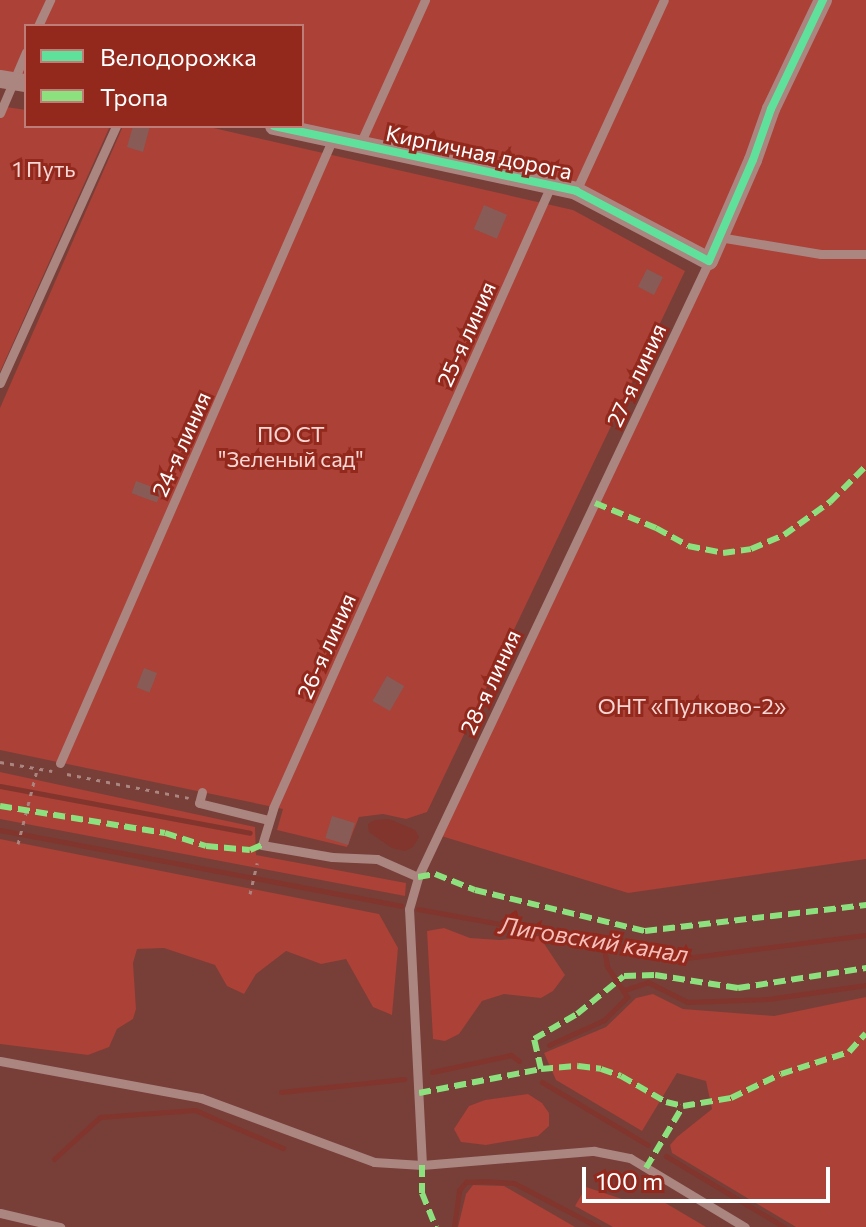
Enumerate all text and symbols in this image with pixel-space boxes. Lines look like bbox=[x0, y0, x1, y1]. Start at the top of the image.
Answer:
legend bbox=[24, 24, 304, 128]
text: Велодорожка bbox=[100, 42, 257, 71]
text: Тропа bbox=[100, 82, 168, 111]
street label: Кирпичная дорога bbox=[383, 119, 575, 185]
park label: 1 Путь bbox=[12, 156, 76, 182]
street label: 25-я линия bbox=[431, 278, 501, 390]
street label: 27-я линия bbox=[601, 319, 671, 431]
street label: 24-я линия bbox=[146, 387, 216, 501]
park label: ПО СТ "Зеленый сад" bbox=[218, 420, 364, 472]
street label: 26-я линия bbox=[291, 589, 361, 703]
street label: 28-я линия bbox=[454, 625, 526, 739]
park label: ОНТ «Пулково-2» bbox=[598, 693, 786, 719]
water label: Лиговский канал bbox=[497, 910, 691, 968]
scale bar bbox=[586, 1151, 834, 1201]
text: 100 m bbox=[596, 1166, 663, 1195]

